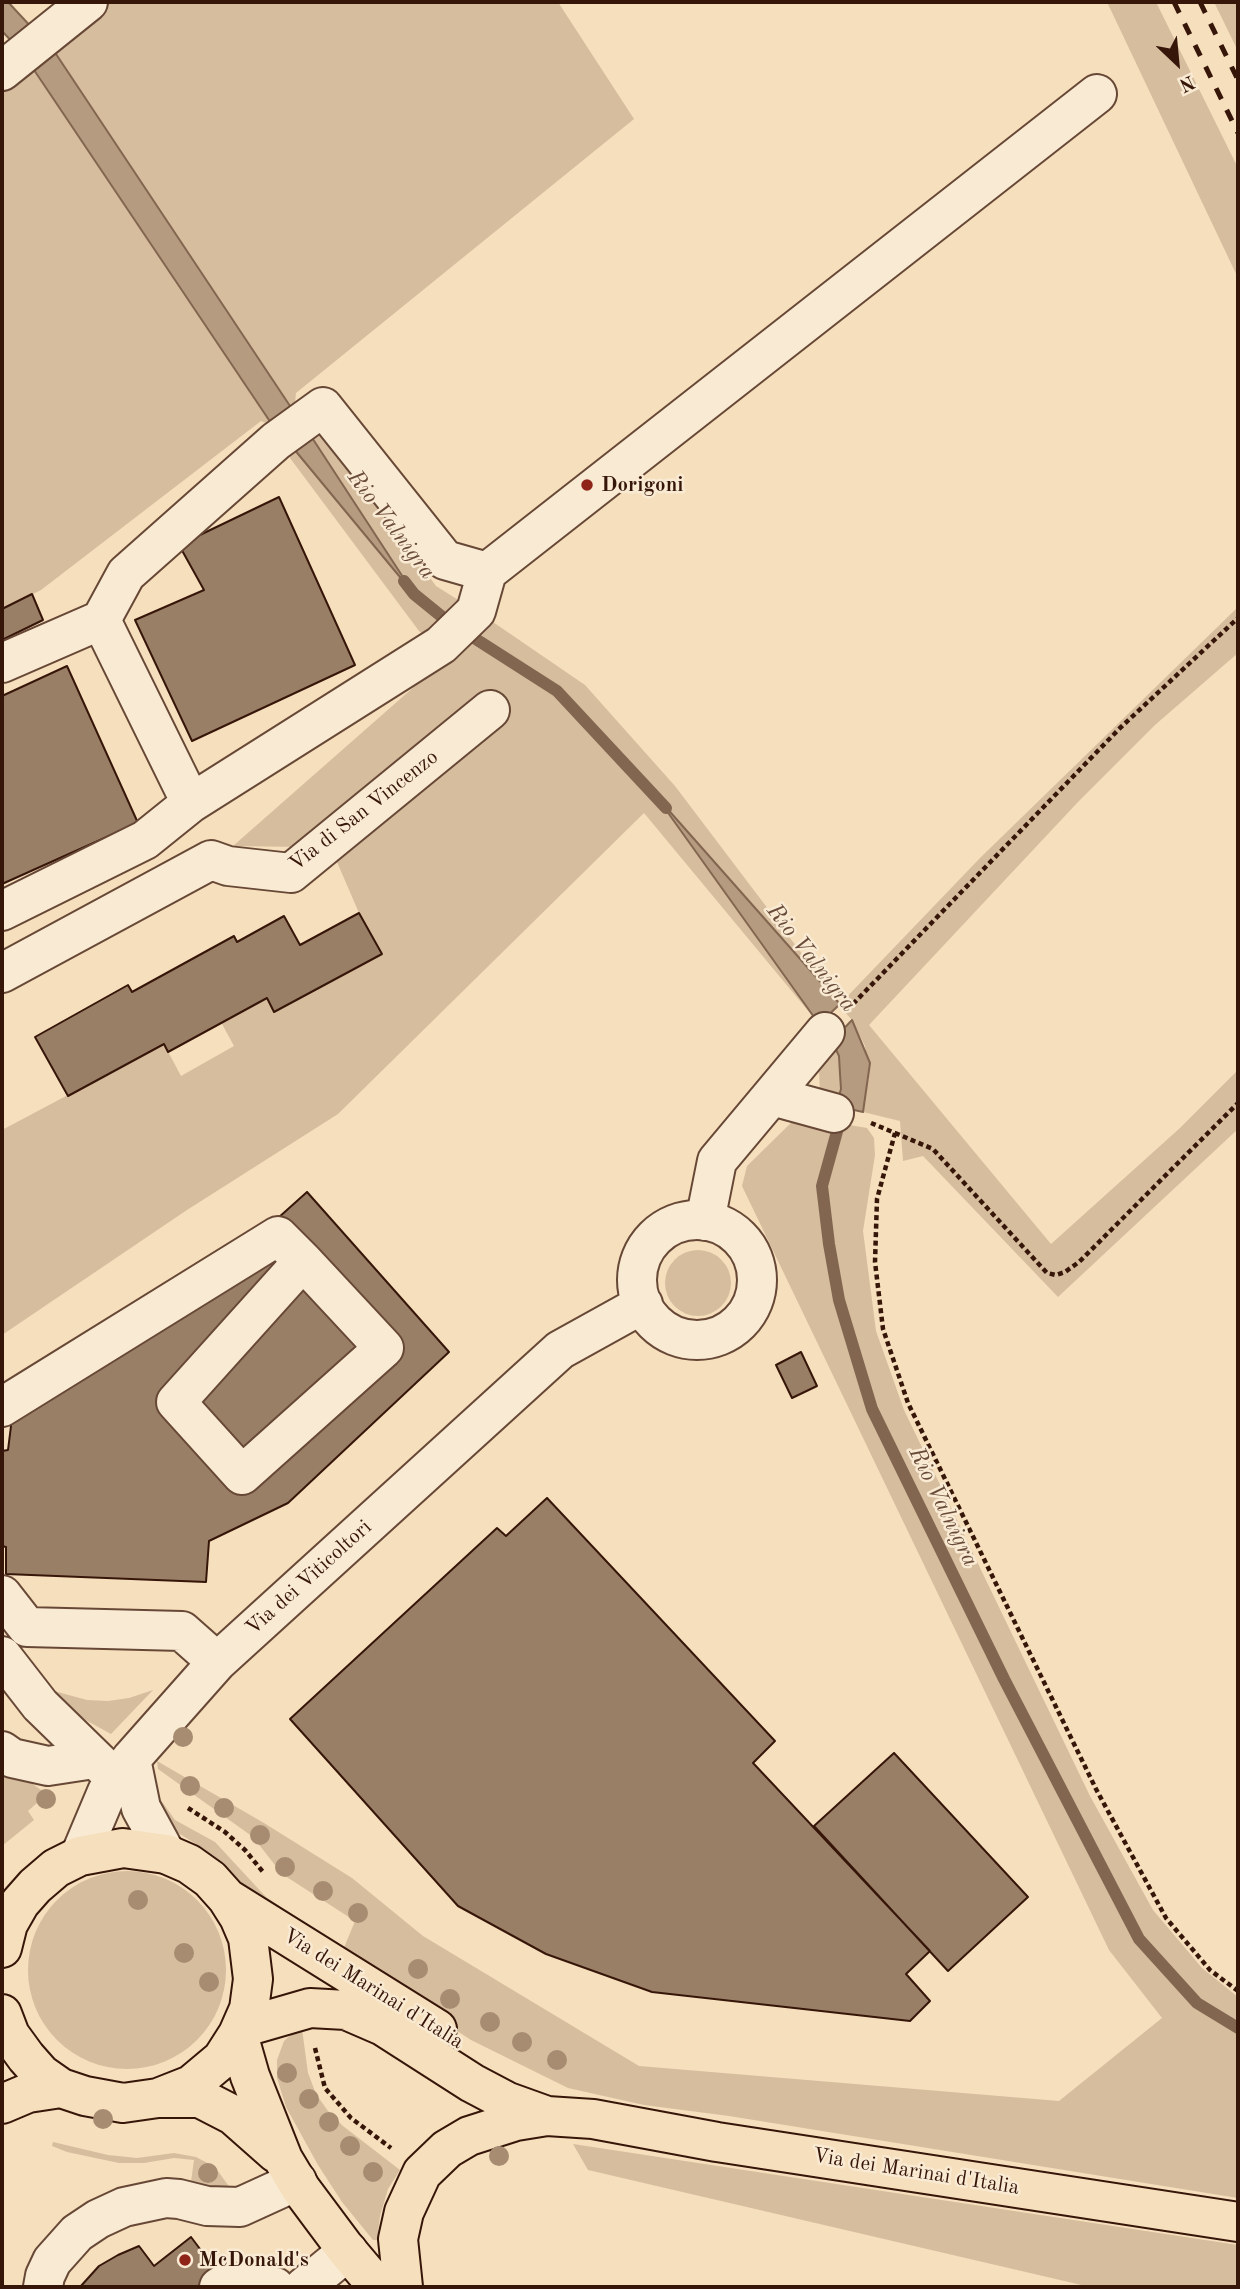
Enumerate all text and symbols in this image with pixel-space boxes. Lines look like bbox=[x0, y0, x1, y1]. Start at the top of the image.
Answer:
north arrow bbox=[1142, 28, 1212, 98]
text: N bbox=[1176, 71, 1197, 94]
water label: Rio Valnigra bbox=[341, 465, 441, 585]
place label: Dorigoni bbox=[601, 472, 684, 498]
marker: Dorigoni bbox=[579, 477, 595, 493]
street label: Via di San Vincenzo bbox=[284, 745, 444, 877]
water label: Rio Valnigra bbox=[760, 898, 862, 1018]
water label: Rio Valnigra bbox=[902, 1443, 984, 1571]
street label: Via dei Viticoltori bbox=[241, 1515, 377, 1641]
street label: Via dei Marinai d'Italia bbox=[278, 1923, 468, 2055]
street label: Via dei Marinai d'Italia bbox=[811, 2143, 1021, 2201]
place label: McDonald's bbox=[199, 2247, 309, 2273]
marker: McDonald's bbox=[177, 2252, 193, 2268]

